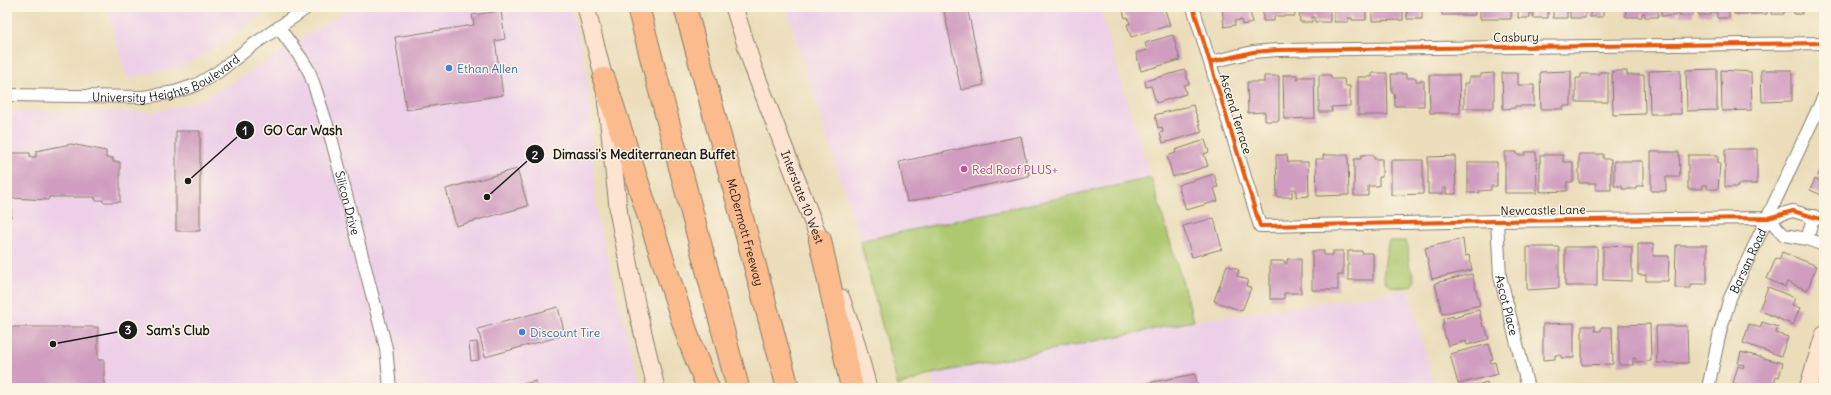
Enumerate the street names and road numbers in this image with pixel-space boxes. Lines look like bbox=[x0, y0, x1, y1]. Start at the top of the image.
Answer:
street label: Casbury bbox=[1493, 29, 1539, 45]
street label: University Heights Boulevard bbox=[92, 51, 242, 105]
street label: Ascend Terrace bbox=[1217, 72, 1255, 156]
street label: Interstate 10 West bbox=[778, 148, 828, 246]
street label: Silicon Drive bbox=[333, 169, 364, 237]
street label: McDermott Freeway bbox=[724, 177, 767, 287]
street label: Newcastle Lane bbox=[1500, 202, 1586, 218]
street label: Barsan Road bbox=[1726, 226, 1769, 295]
street label: Ascot Place bbox=[1492, 273, 1522, 337]

